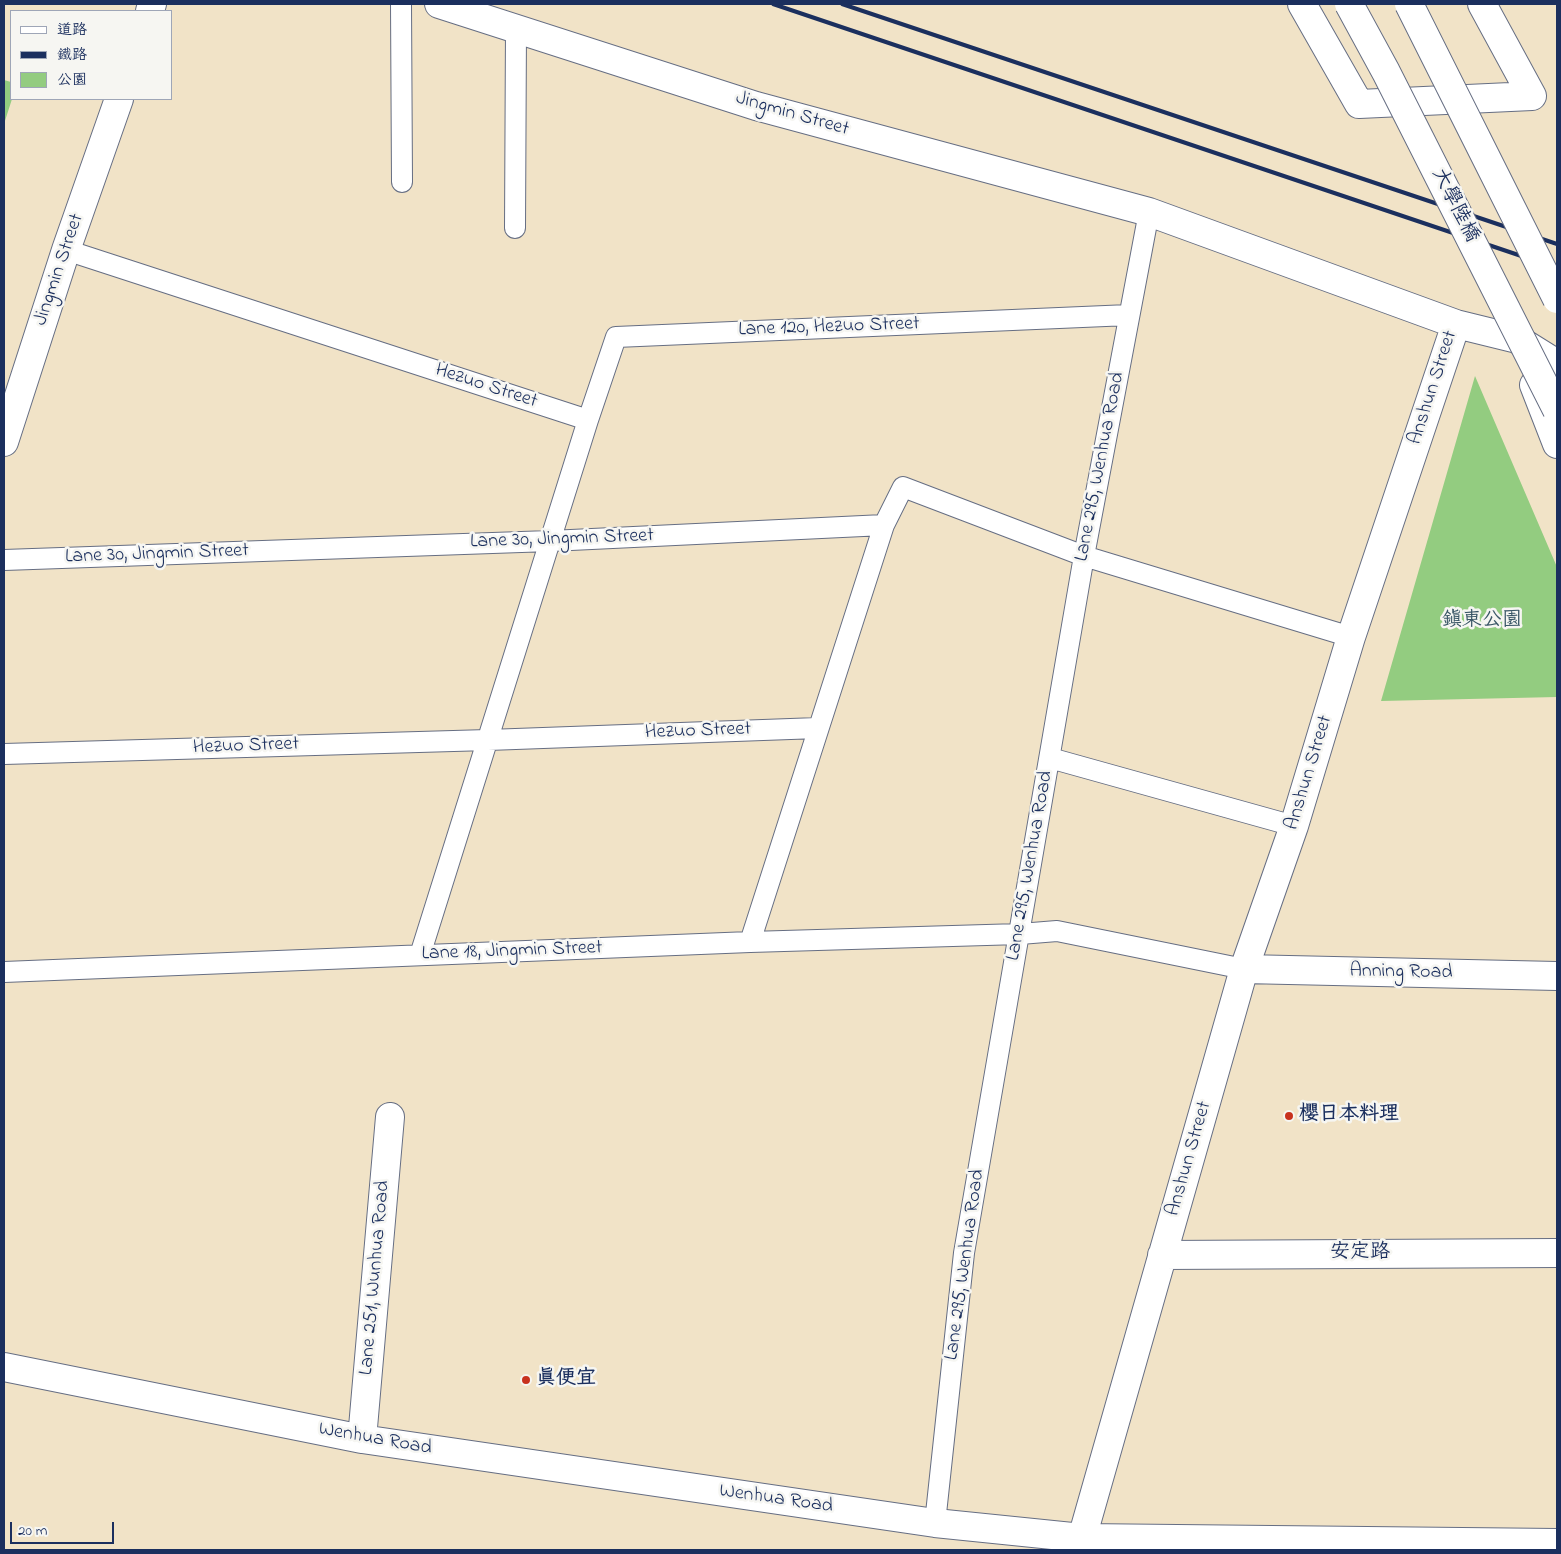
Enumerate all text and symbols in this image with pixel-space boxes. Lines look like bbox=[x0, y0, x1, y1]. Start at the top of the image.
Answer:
legend bbox=[10, 10, 172, 100]
text: 道路 bbox=[57, 19, 87, 41]
text: 鐵路 bbox=[57, 44, 87, 66]
text: 公園 bbox=[57, 69, 87, 91]
street label: Jingmin Street bbox=[733, 87, 851, 143]
street label: 大學陸橋 bbox=[1425, 165, 1483, 247]
street label: Jingmin Street bbox=[30, 211, 90, 329]
street label: Lane 120, Hezuo Street bbox=[738, 313, 920, 343]
street label: Anshun Street bbox=[1404, 328, 1464, 448]
street label: Hezuo Street bbox=[432, 359, 540, 415]
street label: Lane 295, Wenhua Road bbox=[1071, 370, 1131, 564]
street label: Lane 30, Jingmin Street bbox=[470, 525, 654, 555]
street label: Lane 30, Jingmin Street bbox=[65, 540, 249, 570]
park label: 鎮東公園 bbox=[1442, 610, 1522, 634]
street label: Anshun Street bbox=[1281, 713, 1339, 833]
street label: Hezuo Street bbox=[645, 718, 751, 746]
street label: Hezuo Street bbox=[193, 733, 299, 761]
street label: Lane 295, Wenhua Road bbox=[1002, 769, 1060, 963]
street label: Lane 18, Jingmin Street bbox=[421, 937, 603, 967]
street label: Anning Road bbox=[1349, 960, 1453, 986]
street label: Anshun Street bbox=[1162, 1099, 1218, 1219]
place label: 櫻日本料理 bbox=[1299, 1104, 1399, 1128]
marker: 櫻日本料理 bbox=[1283, 1110, 1295, 1122]
street label: Lane 295, Wenhua Road bbox=[941, 1168, 991, 1362]
street label: Lane 251, Wunhua Road bbox=[356, 1180, 396, 1376]
street label: 安定路 bbox=[1330, 1242, 1390, 1266]
place label: 真便宜 bbox=[536, 1368, 596, 1392]
marker: 真便宜 bbox=[520, 1374, 532, 1386]
street label: Wenhua Road bbox=[317, 1418, 433, 1462]
street label: Wenhua Road bbox=[718, 1480, 834, 1520]
scale bar bbox=[12, 1512, 116, 1544]
text: 20 m bbox=[18, 1520, 47, 1542]

